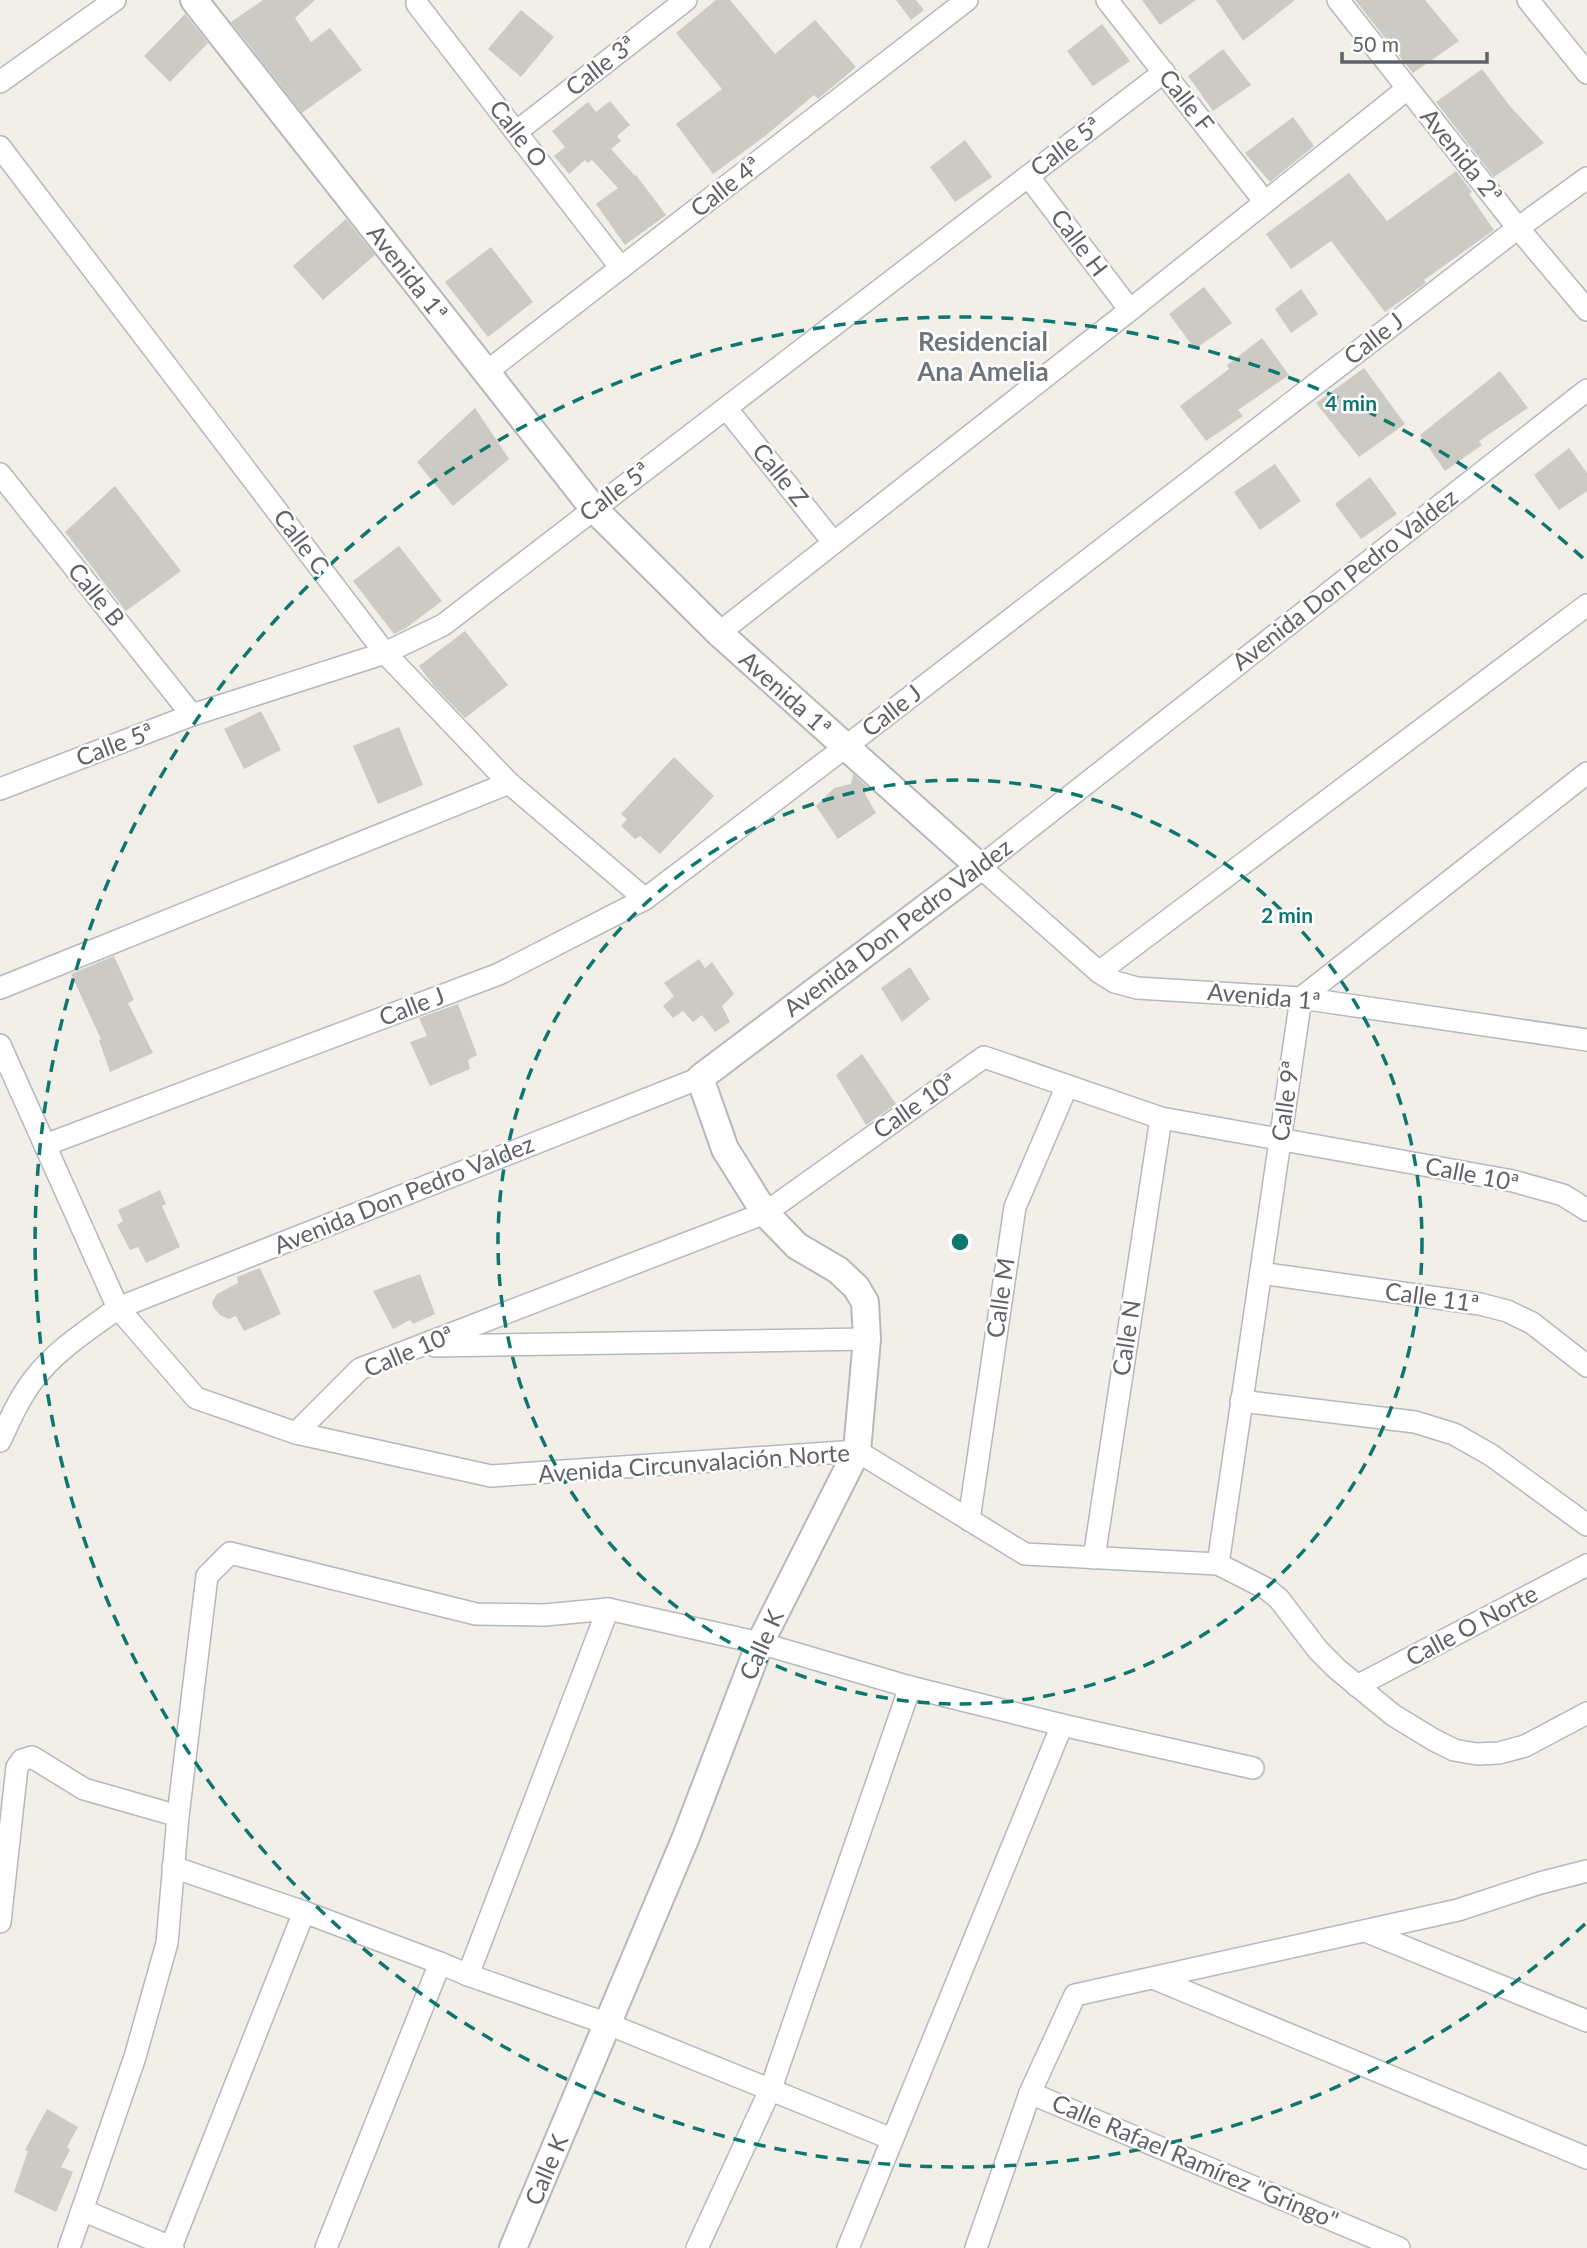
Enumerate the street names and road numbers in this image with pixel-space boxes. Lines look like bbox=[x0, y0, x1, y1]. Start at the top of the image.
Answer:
street label: Calle 3ª bbox=[559, 29, 641, 101]
street label: Calle F bbox=[1154, 63, 1221, 137]
street label: Calle O bbox=[484, 94, 554, 172]
street label: Avenida 2ª bbox=[1415, 102, 1509, 208]
street label: Calle 5ª bbox=[1024, 110, 1106, 182]
street label: Calle 4ª bbox=[684, 150, 766, 222]
street label: Calle H bbox=[1046, 203, 1115, 281]
street label: Avenida 1ª bbox=[362, 218, 455, 326]
street label: Calle J bbox=[1338, 306, 1409, 370]
street label: Calle Z bbox=[747, 437, 815, 511]
street label: Calle 5ª bbox=[573, 455, 655, 527]
street label: Avenida Don Pedro Valdez bbox=[1226, 482, 1463, 676]
street label: Calle C bbox=[268, 503, 336, 579]
street label: Calle B bbox=[63, 556, 132, 632]
street label: Avenida 1ª bbox=[734, 644, 838, 742]
street label: Calle J bbox=[856, 678, 927, 742]
street label: Calle 5ª bbox=[72, 716, 157, 772]
street label: Avenida Don Pedro Valdez bbox=[777, 831, 1017, 1022]
street label: Avenida 1ª bbox=[1206, 976, 1322, 1015]
street label: Calle J bbox=[375, 980, 448, 1031]
street label: Calle 9ª bbox=[1265, 1059, 1305, 1143]
street label: Calle 10ª bbox=[867, 1066, 961, 1144]
street label: Avenida Don Pedro Valdez bbox=[269, 1128, 538, 1259]
street label: Calle 10ª bbox=[1423, 1150, 1522, 1197]
street label: Calle M bbox=[980, 1256, 1019, 1340]
street label: Calle 11ª bbox=[1383, 1276, 1481, 1317]
street label: Calle N bbox=[1105, 1298, 1146, 1378]
street label: Calle 10ª bbox=[359, 1319, 458, 1382]
street label: Avenida Circunvalación Norte bbox=[537, 1437, 851, 1488]
street label: Calle O Norte bbox=[1400, 1578, 1542, 1672]
street label: Calle K bbox=[732, 1605, 789, 1684]
street label: Calle Rafael Ramírez "Gringo" bbox=[1048, 2087, 1343, 2234]
street label: Calle K bbox=[518, 2130, 573, 2209]

